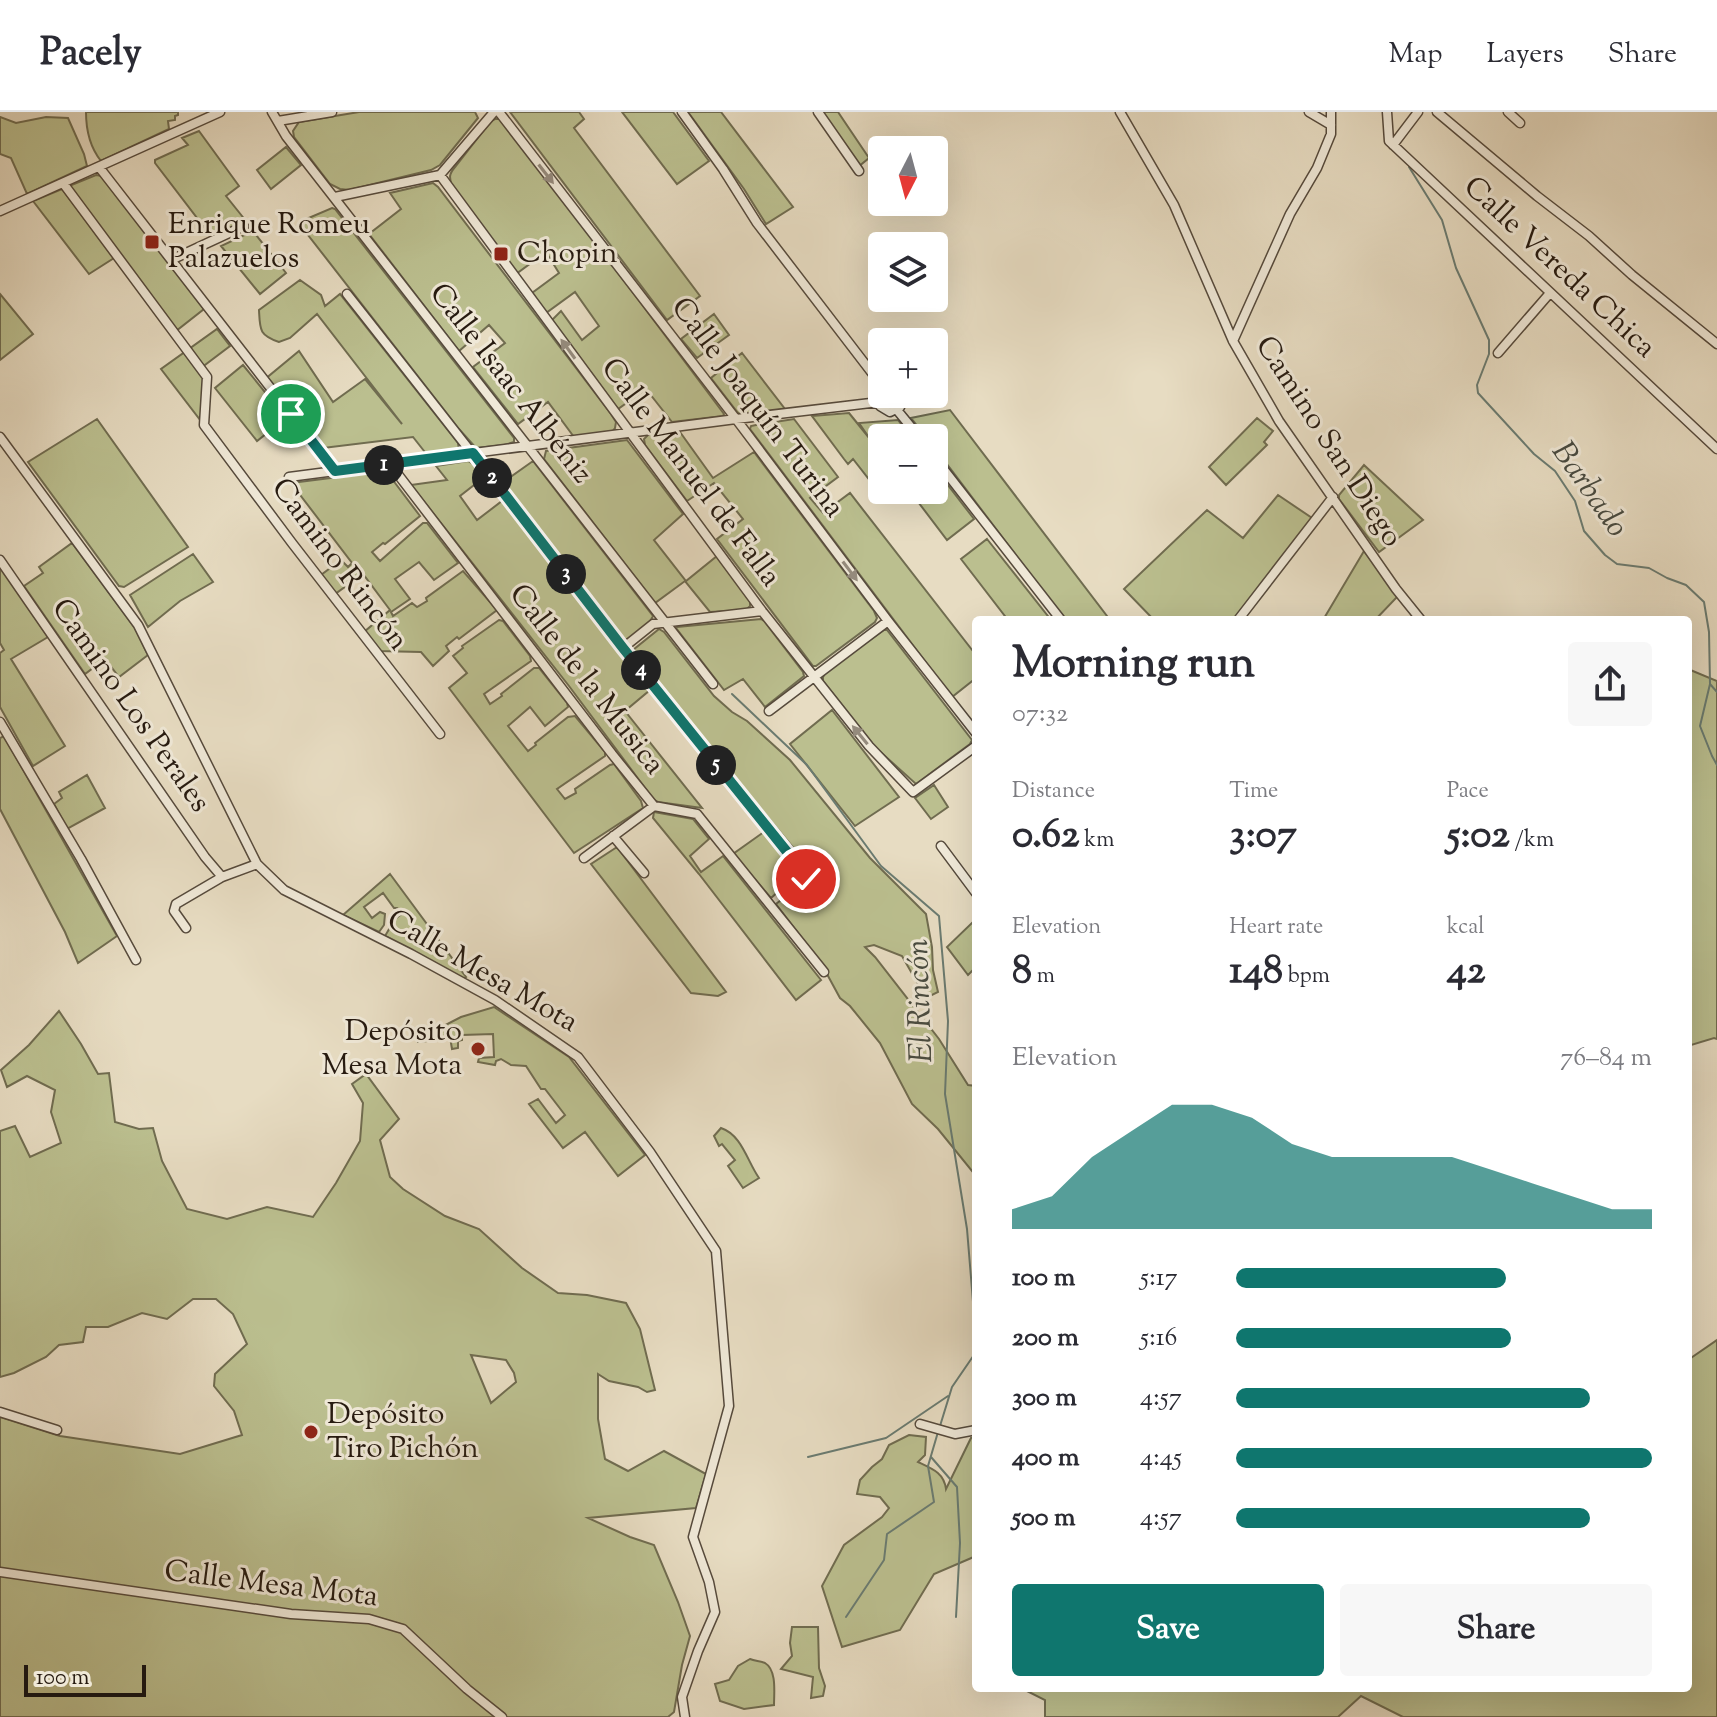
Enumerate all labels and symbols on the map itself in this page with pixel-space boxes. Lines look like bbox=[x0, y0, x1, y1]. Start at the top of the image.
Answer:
north arrow bbox=[868, 136, 948, 216]
one-way arrow bbox=[538, 164, 554, 184]
street label: Calle Vereda Chica bbox=[1453, 167, 1665, 369]
place label: Enrique Romeu Palazuelos bbox=[168, 204, 370, 281]
marker: Enrique Romeu Palazuelos bbox=[143, 233, 161, 251]
place label: Chopin bbox=[517, 233, 618, 276]
marker: Chopin bbox=[492, 245, 510, 263]
street label: Calle Isaac Albéniz bbox=[418, 275, 602, 493]
street label: Calle Joaquín Turina bbox=[660, 289, 854, 527]
street label: Camino San Diego bbox=[1244, 328, 1412, 556]
one-way arrow bbox=[561, 338, 576, 359]
street label: Calle Manuel de Falla bbox=[590, 350, 791, 597]
pin bbox=[257, 380, 325, 448]
water label: Barbado bbox=[1539, 433, 1639, 547]
pin: 1 bbox=[364, 445, 404, 485]
pin: 2 bbox=[472, 458, 512, 498]
street label: Camino Rincón bbox=[260, 470, 418, 661]
pin: 3 bbox=[546, 554, 586, 594]
one-way arrow bbox=[842, 561, 858, 581]
street label: Calle de la Musica bbox=[498, 575, 674, 785]
street label: Camino Los Perales bbox=[40, 590, 220, 822]
pin: 4 bbox=[621, 650, 661, 690]
one-way arrow bbox=[852, 725, 869, 745]
pin: 5 bbox=[696, 745, 736, 785]
pin bbox=[772, 845, 840, 913]
street label: Calle Mesa Mota bbox=[378, 900, 586, 1044]
water label: El Rincón bbox=[896, 938, 946, 1064]
place label: Depósito Mesa Mota bbox=[321, 1011, 462, 1088]
marker: Depósito Mesa Mota bbox=[469, 1040, 487, 1058]
place label: Depósito Tiro Pichón bbox=[327, 1394, 479, 1471]
marker: Depósito Tiro Pichón bbox=[302, 1423, 320, 1441]
street label: Calle Mesa Mota bbox=[162, 1551, 380, 1619]
scale bar bbox=[24, 1661, 146, 1697]

